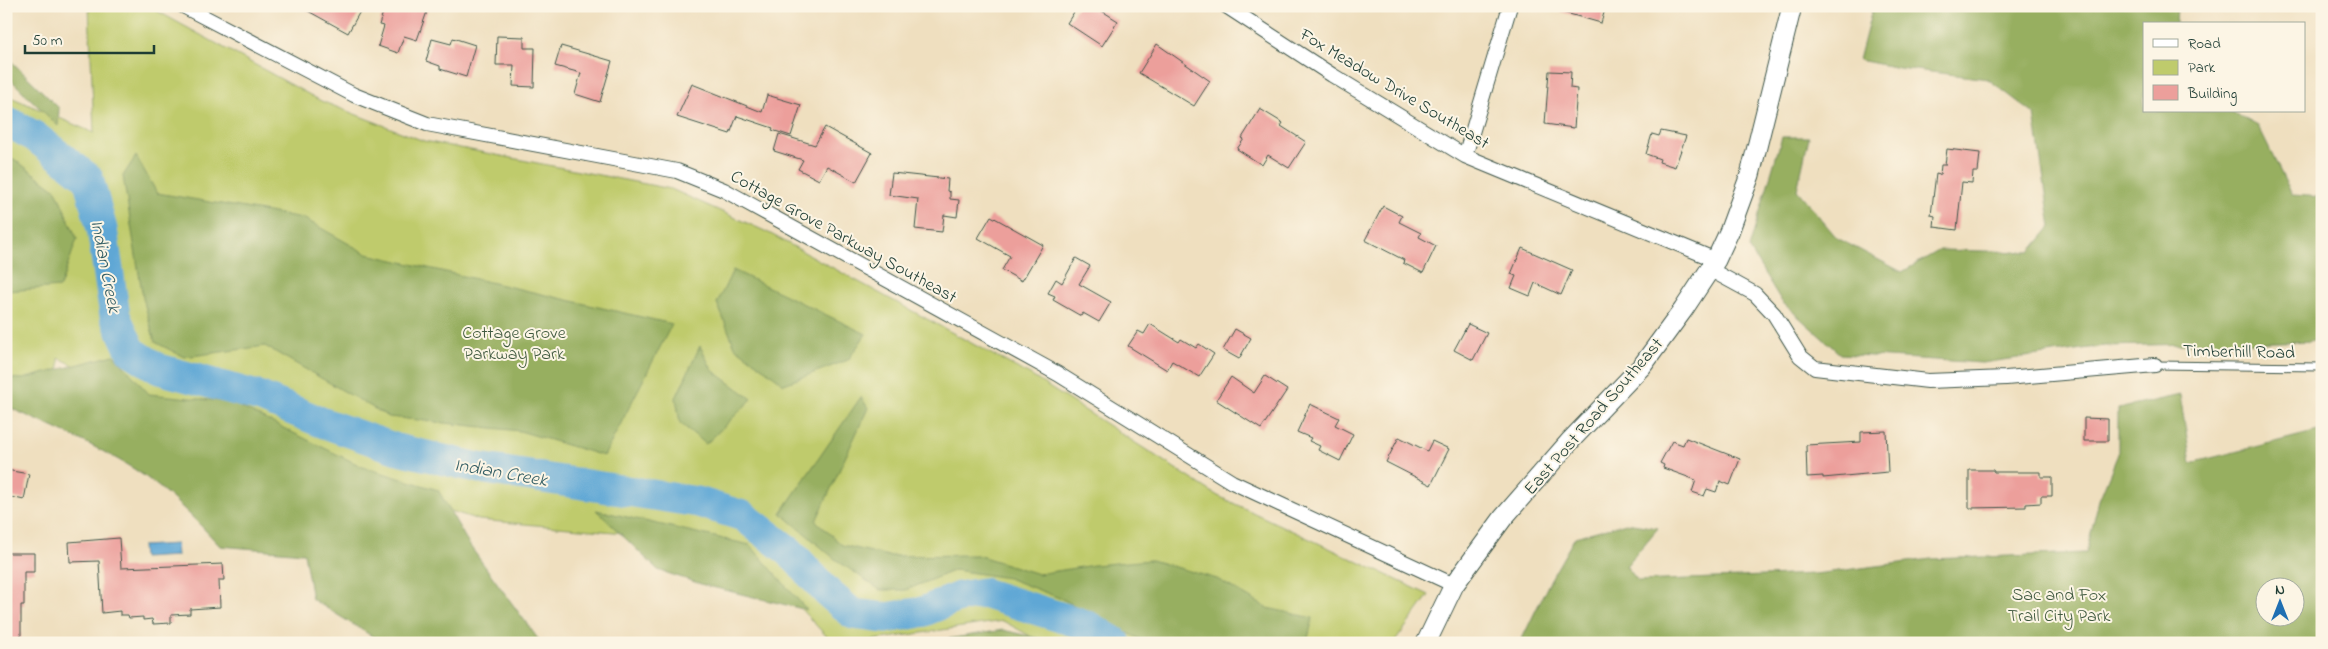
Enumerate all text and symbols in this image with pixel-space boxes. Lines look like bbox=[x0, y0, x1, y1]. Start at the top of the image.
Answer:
scale bar bbox=[25, 22, 154, 54]
street label: Fox Meadow Drive Southeast bbox=[1293, 22, 1494, 157]
legend bbox=[2143, 22, 2306, 112]
text: 50 m bbox=[32, 30, 63, 52]
text: Road bbox=[2188, 33, 2221, 55]
text: Park bbox=[2188, 57, 2216, 79]
text: Building bbox=[2187, 83, 2237, 106]
street label: Cottage Grove Parkway Southeast bbox=[725, 164, 961, 312]
water label: Indian Creek bbox=[82, 218, 127, 316]
park label: Cottage Grove Parkway Park bbox=[462, 321, 567, 368]
street label: East Post Road Southeast bbox=[1519, 333, 1670, 502]
street label: Timberhill Road bbox=[2183, 339, 2295, 367]
water label: Indian Creek bbox=[452, 452, 550, 495]
north arrow bbox=[2256, 576, 2306, 626]
text: N bbox=[2275, 580, 2285, 601]
park label: Sac and Fox Trail City Park bbox=[2008, 583, 2110, 630]

